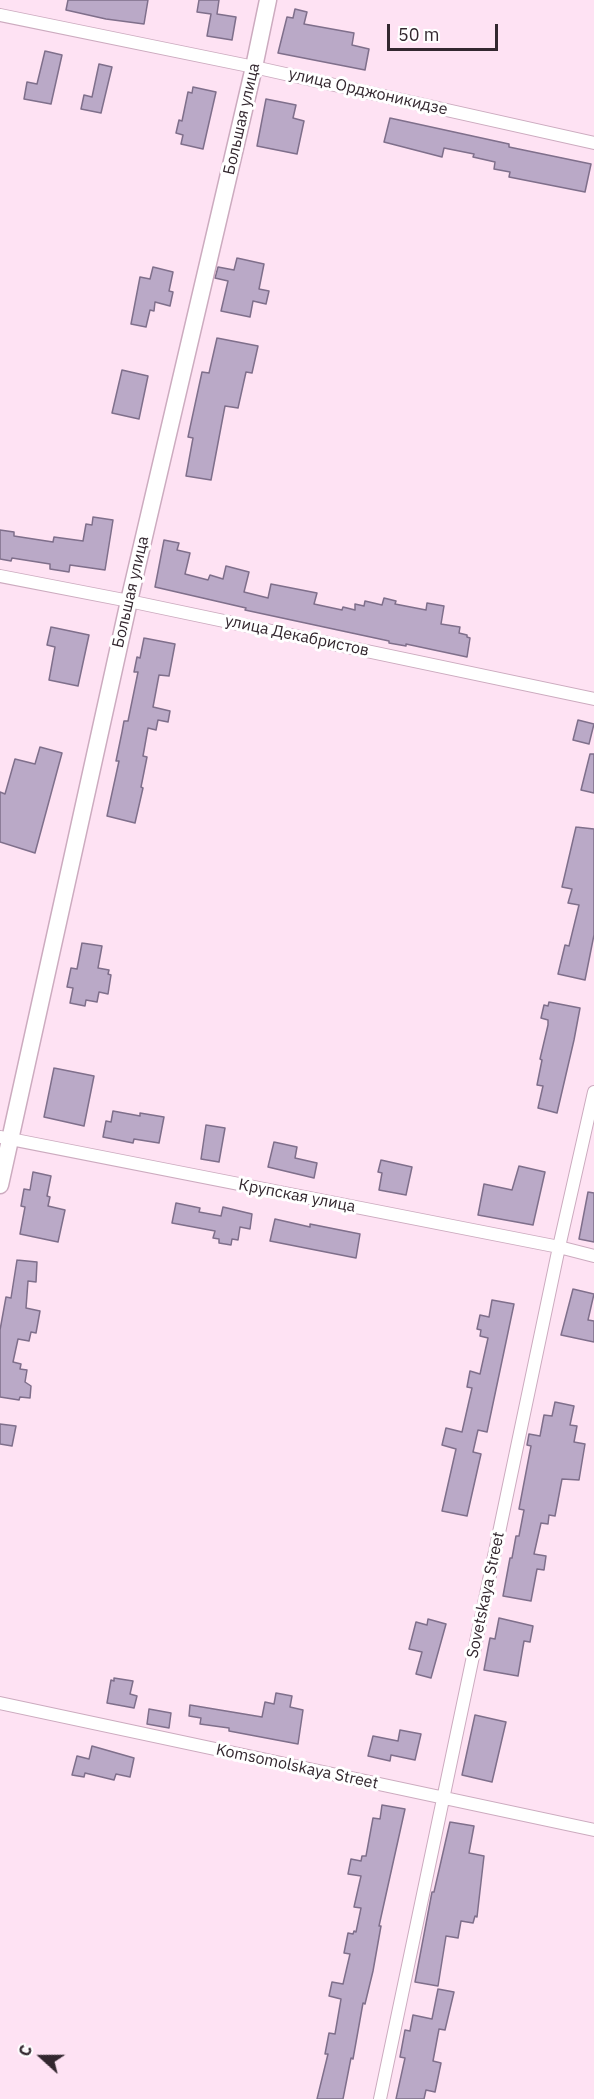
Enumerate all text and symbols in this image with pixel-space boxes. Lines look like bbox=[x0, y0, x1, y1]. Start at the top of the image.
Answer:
scale bar bbox=[390, 12, 501, 50]
text: 50 m bbox=[398, 23, 440, 46]
street label: Большая улица bbox=[220, 61, 264, 177]
street label: улица Орджоникидзе bbox=[287, 64, 449, 120]
street label: Большая улица bbox=[109, 534, 153, 650]
street label: улица Декабристов bbox=[223, 611, 371, 661]
street label: Крупская улица bbox=[237, 1175, 357, 1217]
street label: Sovetskaya Street bbox=[463, 1530, 509, 1660]
street label: Komsomolskaya Street bbox=[214, 1740, 380, 1794]
north arrow bbox=[12, 2027, 72, 2087]
text: С bbox=[14, 2042, 36, 2059]

